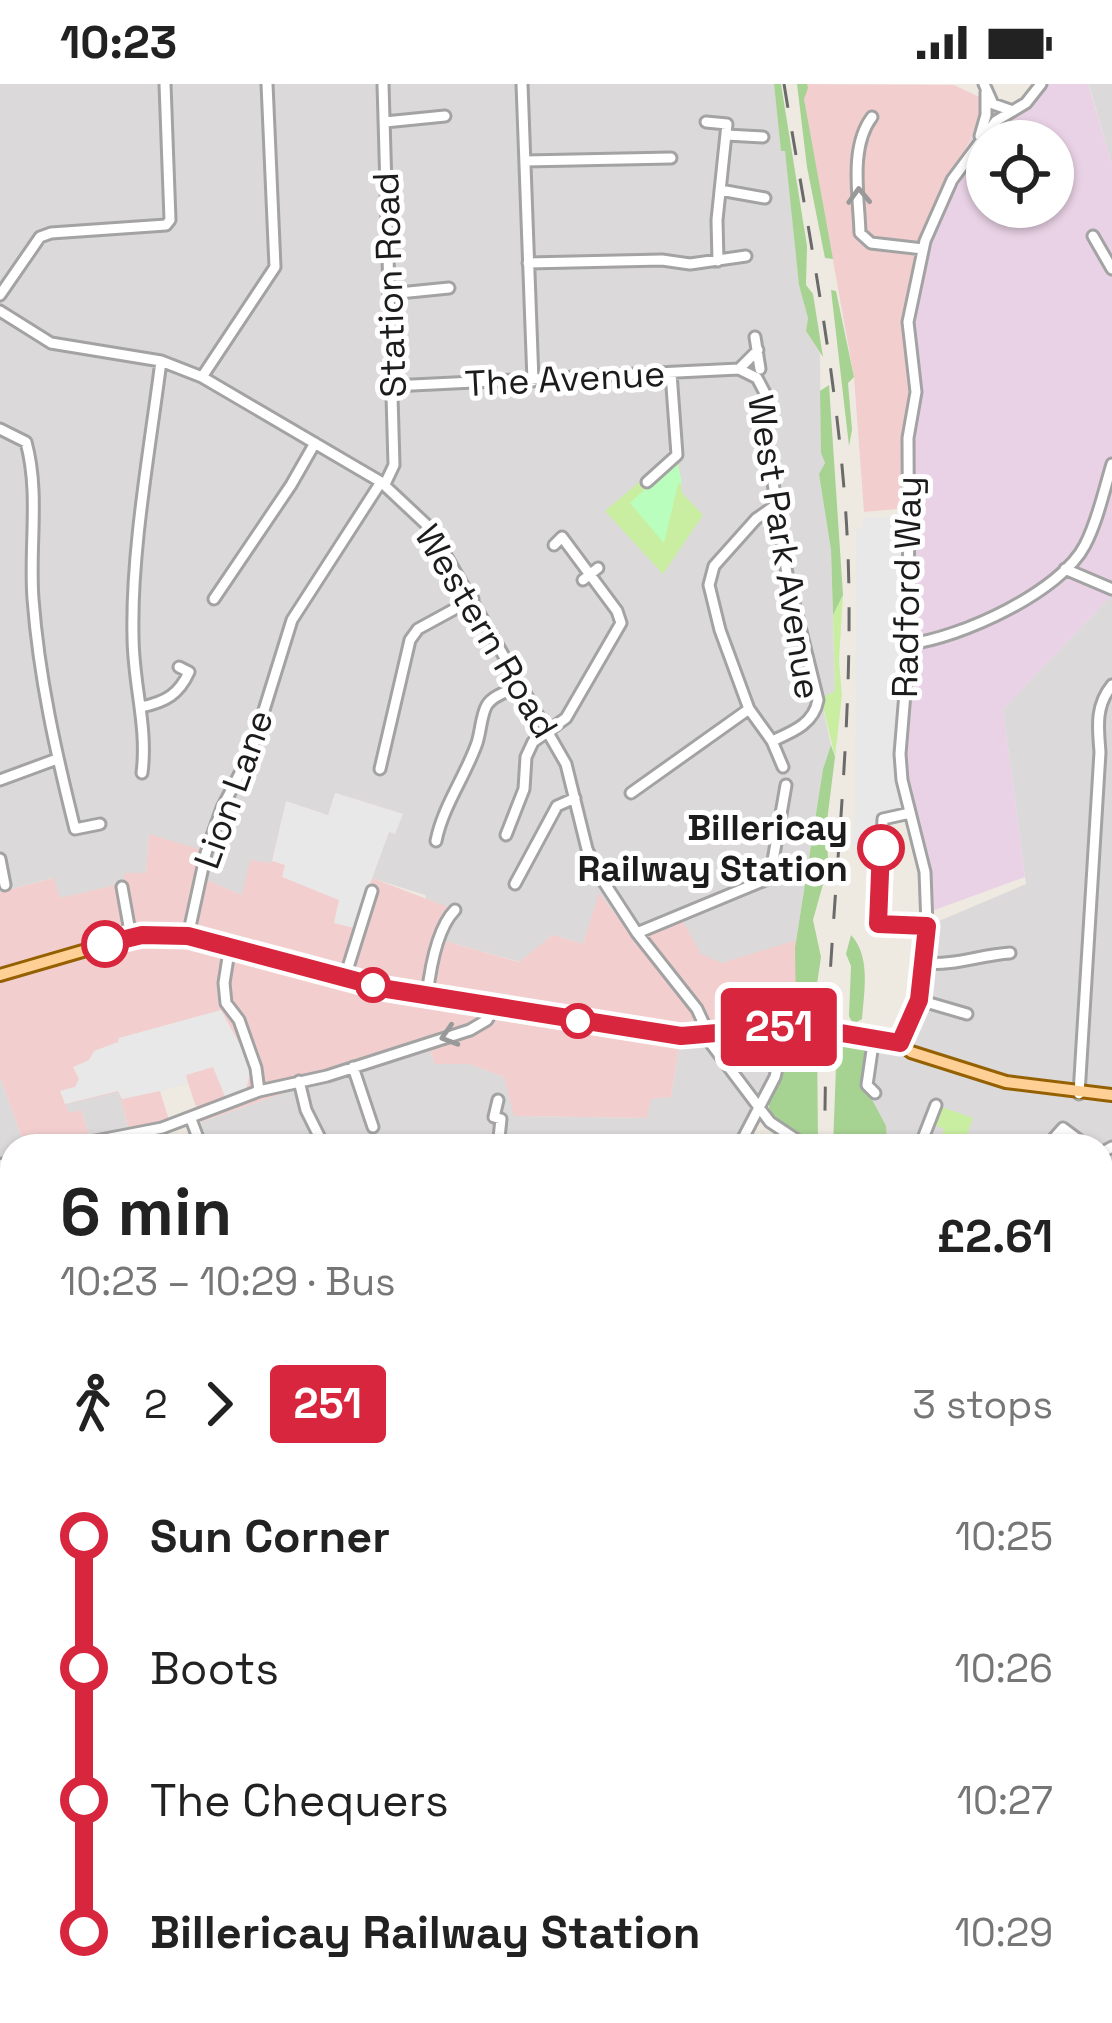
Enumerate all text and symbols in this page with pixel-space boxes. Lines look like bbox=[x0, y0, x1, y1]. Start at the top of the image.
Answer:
text: 10:23 bbox=[60, 14, 177, 71]
map controls bbox=[966, 120, 1074, 228]
button: locate bbox=[966, 120, 1074, 228]
street label: Station Road bbox=[363, 172, 417, 398]
one-way arrow bbox=[846, 186, 872, 205]
street label: The Avenue bbox=[464, 351, 666, 407]
street label: West Park Avenue bbox=[737, 392, 831, 703]
street label: Radford Way bbox=[882, 476, 932, 698]
street label: Western Road bbox=[404, 516, 568, 747]
street label: Lion Lane bbox=[184, 704, 284, 875]
place label: Billericay Railway Station bbox=[577, 805, 848, 892]
marker: Billericay Railway Station bbox=[859, 826, 903, 870]
unlabelled marker bbox=[83, 922, 127, 966]
unlabelled marker bbox=[357, 969, 389, 1001]
line badge: 251 bbox=[710, 988, 848, 1066]
text: 251 bbox=[745, 1000, 813, 1053]
unlabelled marker bbox=[562, 1005, 594, 1037]
one-way arrow bbox=[439, 1022, 460, 1047]
text: 6 min bbox=[60, 1170, 232, 1254]
text: £2.61 bbox=[937, 1208, 1053, 1265]
text: 10:23 – 10:29 · Bus bbox=[60, 1257, 396, 1306]
icon: walk bbox=[60, 1371, 126, 1437]
icon: forward bbox=[186, 1371, 252, 1437]
text: 251 bbox=[294, 1377, 362, 1430]
text: 2 bbox=[144, 1380, 168, 1429]
text: 3 stops bbox=[912, 1380, 1053, 1429]
text: Sun Corner bbox=[150, 1508, 390, 1565]
text: 10:25 bbox=[955, 1512, 1053, 1561]
text: Boots bbox=[150, 1640, 279, 1697]
text: 10:26 bbox=[954, 1644, 1053, 1693]
text: The Chequers bbox=[150, 1772, 449, 1829]
text: 10:27 bbox=[957, 1776, 1053, 1825]
text: Billericay Railway Station bbox=[150, 1904, 701, 1961]
text: 10:29 bbox=[955, 1908, 1053, 1957]

